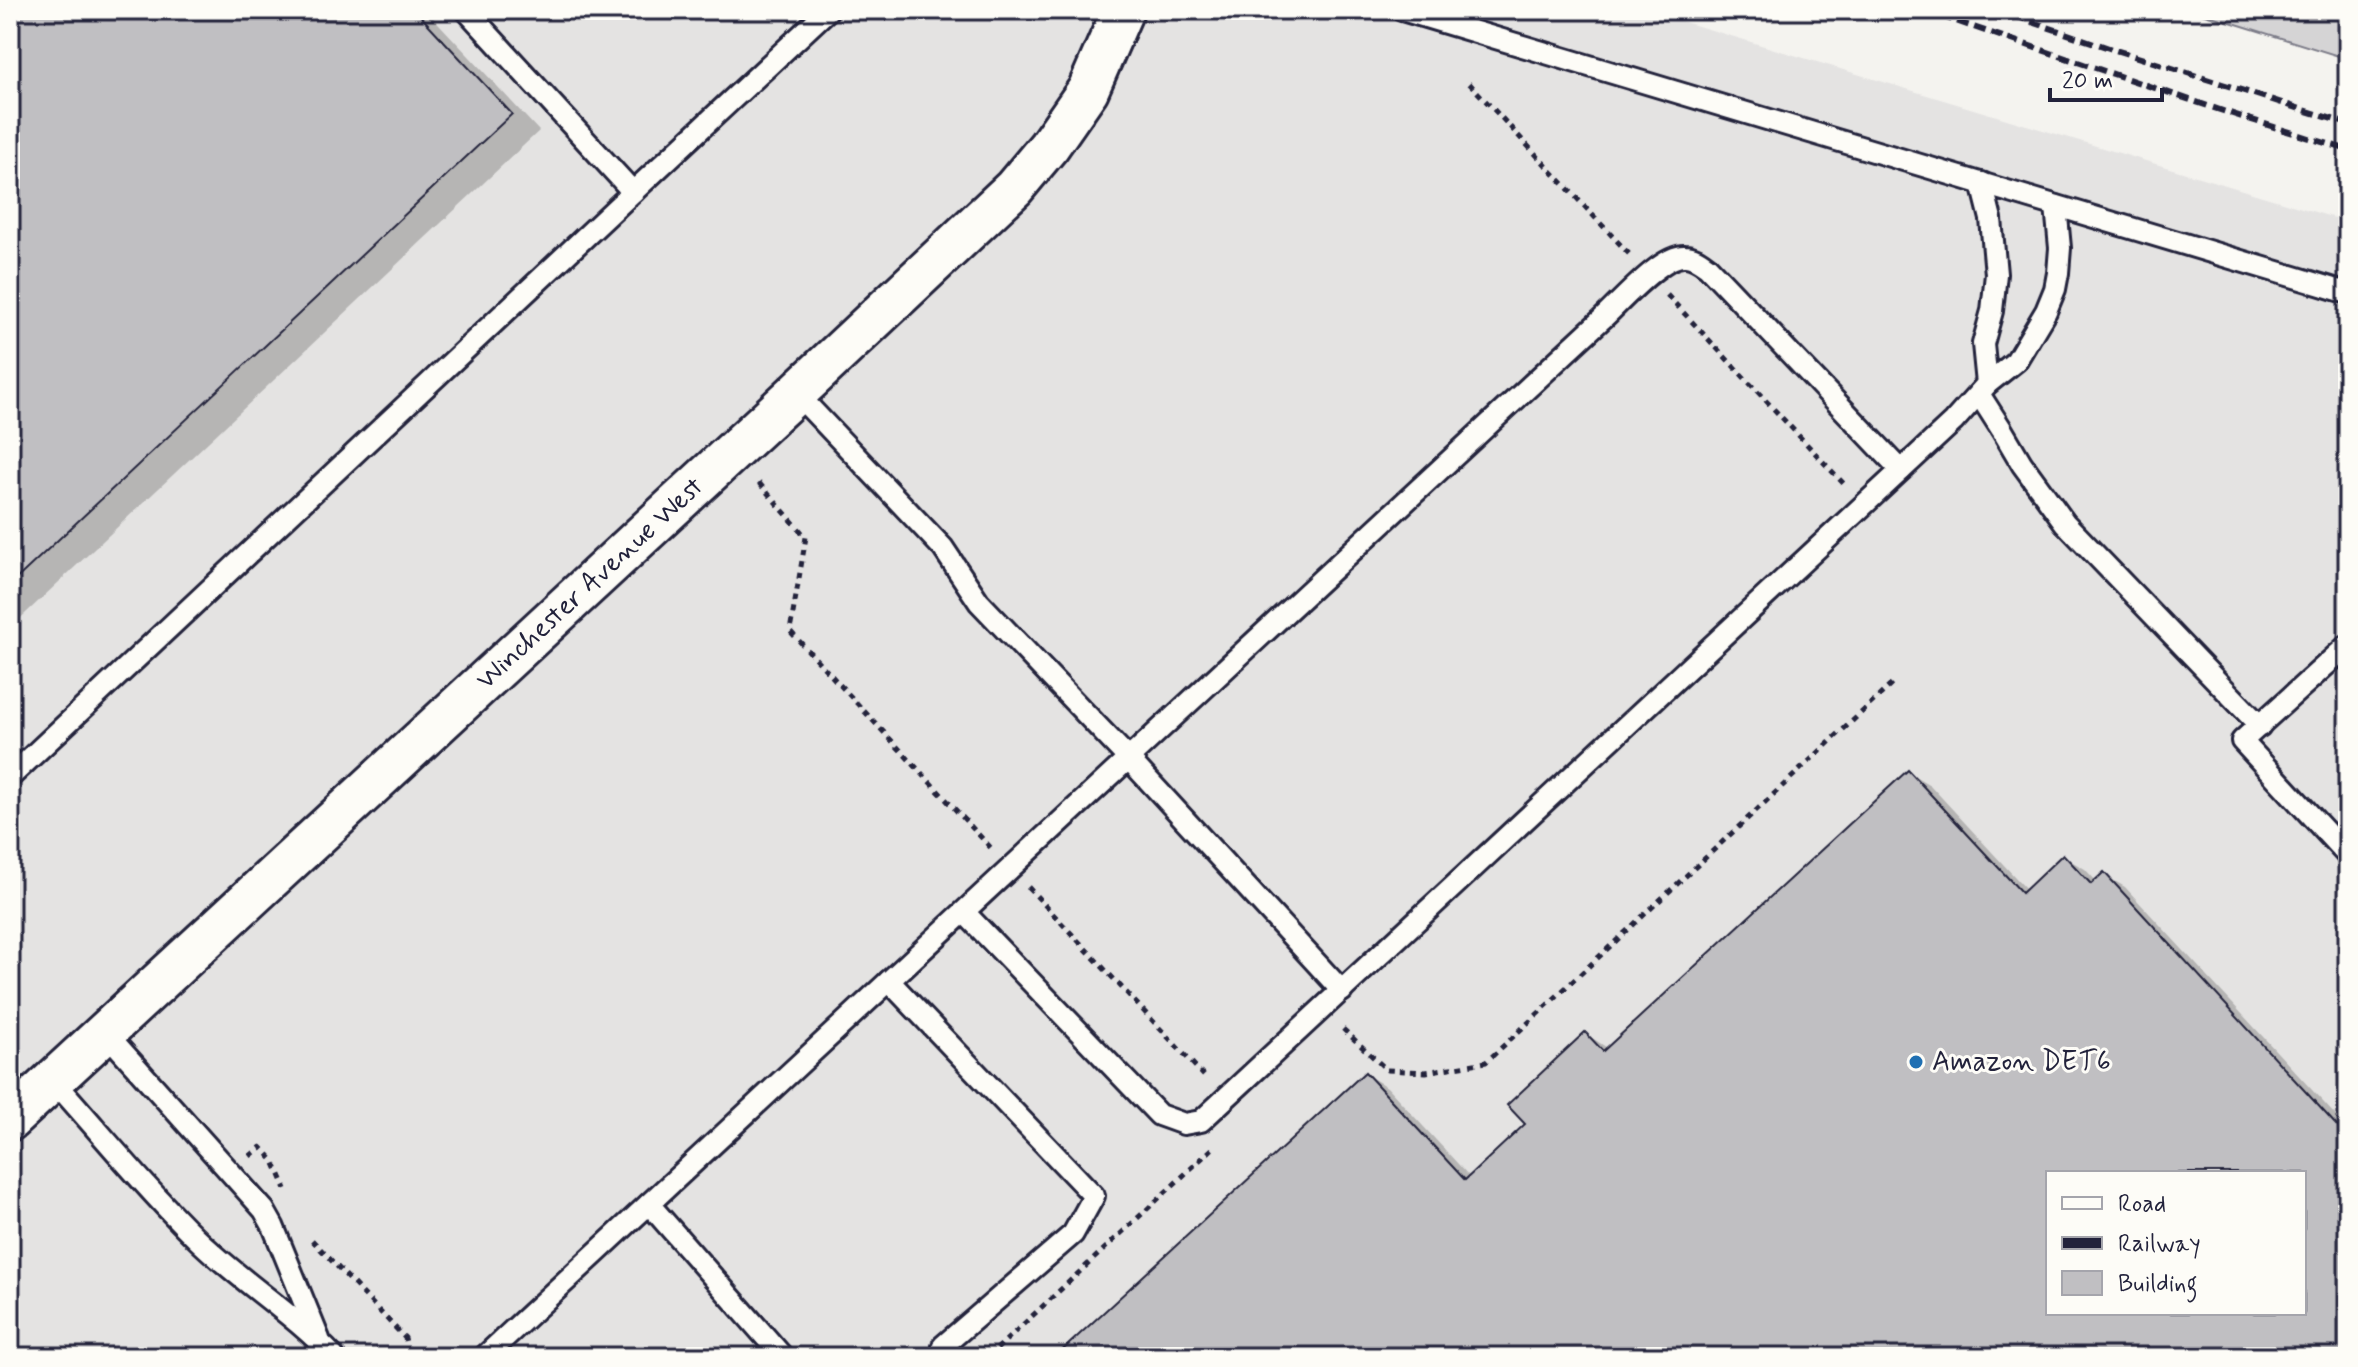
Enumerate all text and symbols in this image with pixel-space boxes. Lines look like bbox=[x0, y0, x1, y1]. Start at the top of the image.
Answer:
scale bar bbox=[2050, 52, 2162, 102]
text: 20 m bbox=[2062, 66, 2113, 97]
street label: Winchester Avenue West bbox=[468, 469, 712, 698]
place label: Amazon DET6 bbox=[1932, 1044, 2111, 1081]
marker: Amazon DET6 bbox=[1907, 1053, 1925, 1071]
legend bbox=[2046, 1171, 2306, 1315]
text: Road bbox=[2118, 1189, 2166, 1220]
text: Railway bbox=[2118, 1229, 2201, 1260]
text: Building bbox=[2118, 1269, 2198, 1303]

